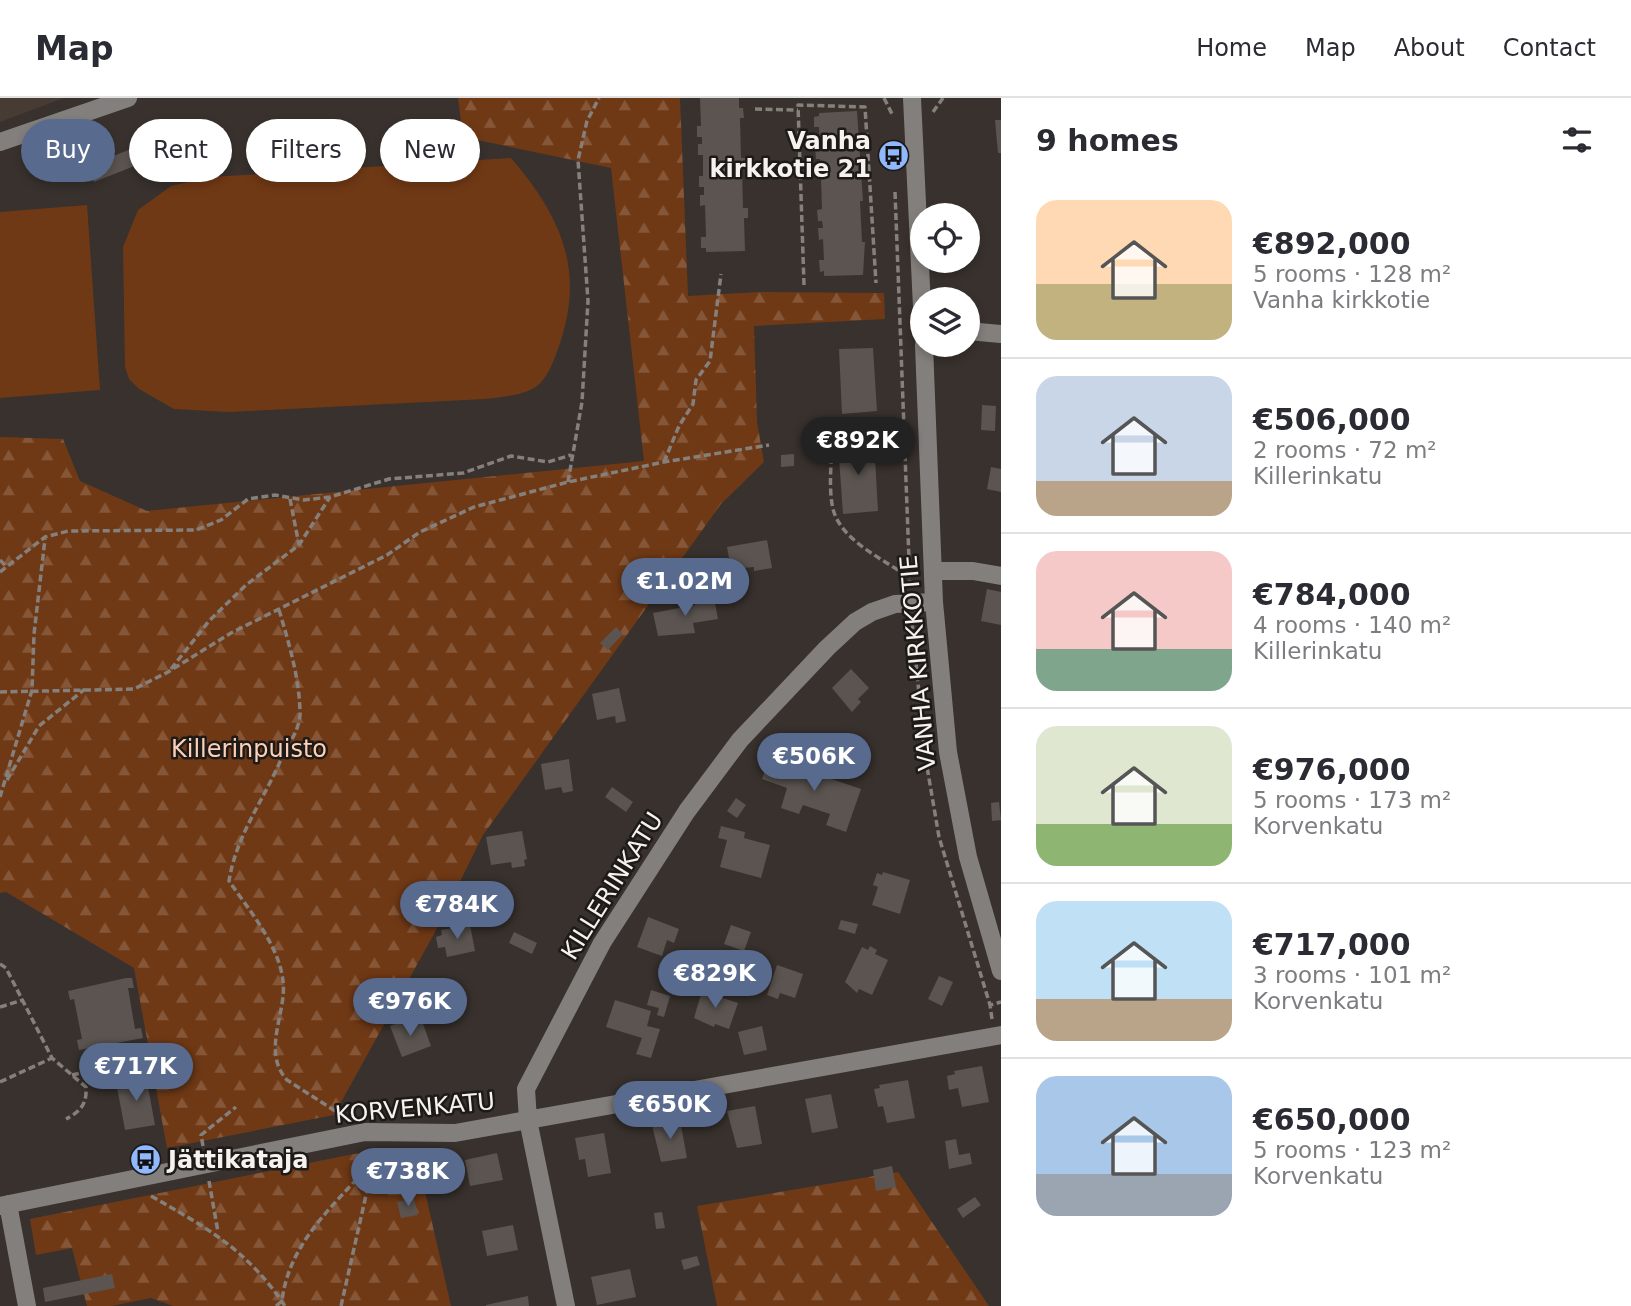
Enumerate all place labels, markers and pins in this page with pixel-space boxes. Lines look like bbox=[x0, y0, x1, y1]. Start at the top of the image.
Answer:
place label: Vanha kirkkotie 21 bbox=[709, 127, 871, 183]
bus stop icon: Vanha kirkkotie 21 bbox=[877, 138, 911, 172]
pin: €892K bbox=[809, 418, 907, 477]
pin: €1.02M bbox=[628, 559, 742, 618]
pin: €506K bbox=[765, 734, 863, 793]
pin: €784K bbox=[408, 882, 506, 941]
pin: €829K bbox=[666, 950, 764, 1010]
pin: €976K bbox=[361, 978, 459, 1038]
pin: €717K bbox=[87, 1044, 185, 1103]
pin: €650K bbox=[621, 1082, 719, 1141]
bus stop icon: Jättikataja bbox=[128, 1143, 162, 1177]
place label: Jättikataja bbox=[166, 1146, 309, 1174]
pin: €738K bbox=[359, 1148, 457, 1208]

